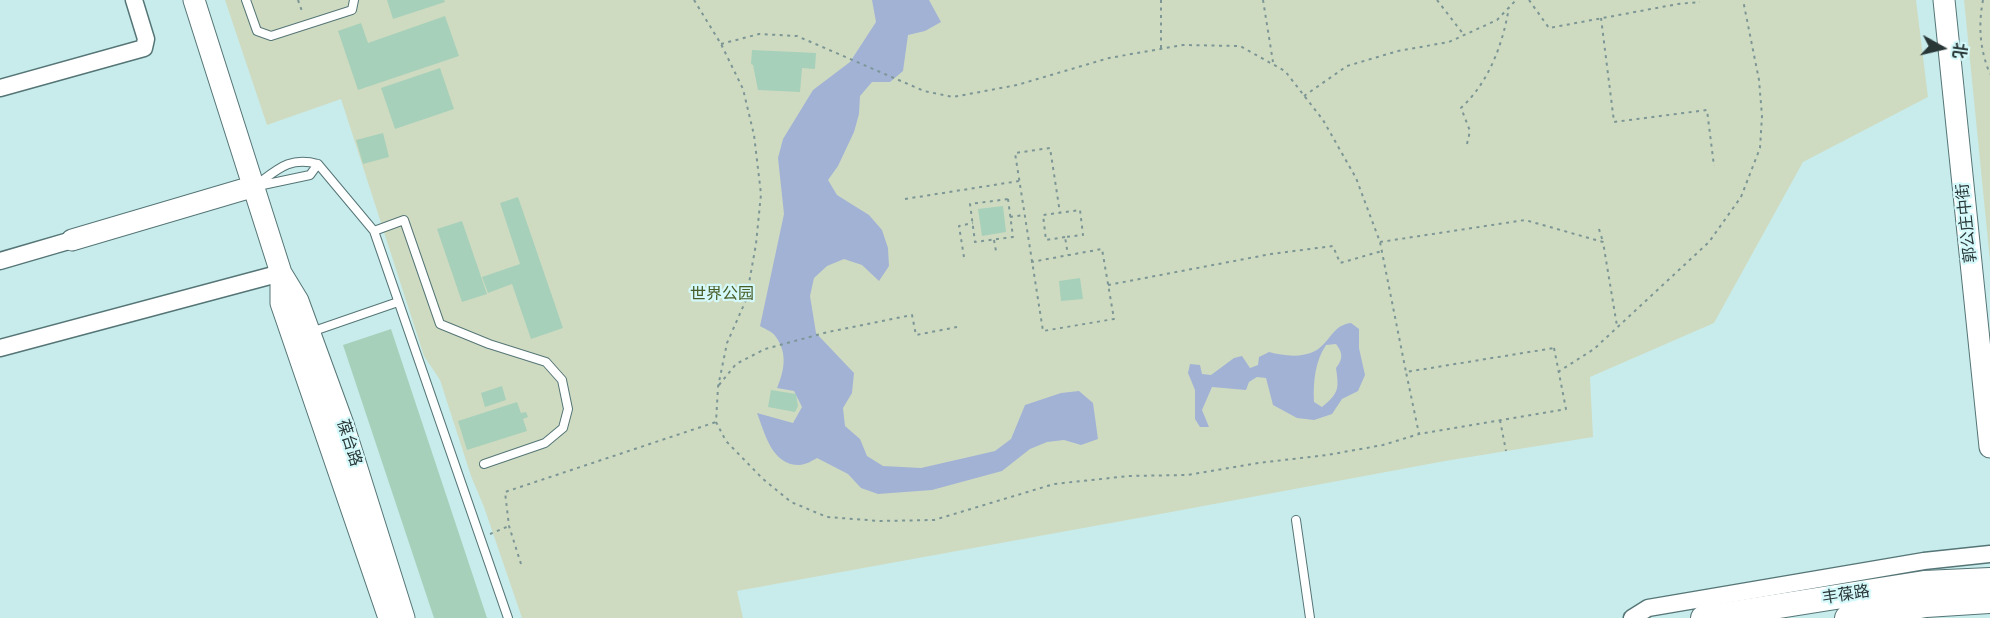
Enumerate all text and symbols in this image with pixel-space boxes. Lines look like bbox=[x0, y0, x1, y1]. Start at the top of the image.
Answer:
north arrow bbox=[1912, 18, 1972, 78]
text: 北 bbox=[1949, 41, 1971, 60]
street label: 郭公庄中街 bbox=[1953, 182, 1981, 264]
park label: 世界公园 bbox=[690, 284, 754, 304]
street label: 葆台路 bbox=[332, 417, 366, 469]
street label: 丰葆路 bbox=[1821, 582, 1871, 608]

